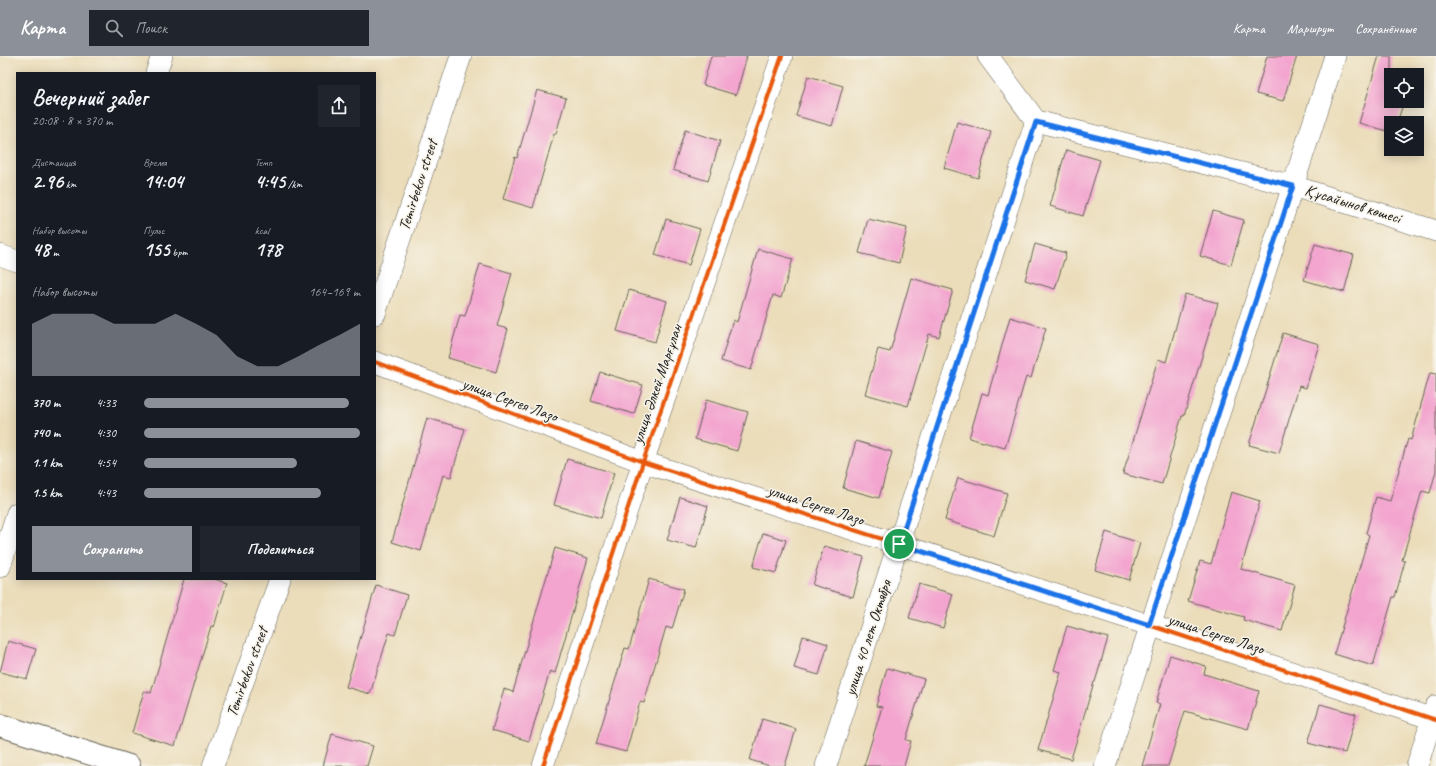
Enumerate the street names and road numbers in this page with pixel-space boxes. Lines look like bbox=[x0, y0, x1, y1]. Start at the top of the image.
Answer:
street label: Temirbekov street bbox=[394, 135, 443, 233]
street label: Құсайынов көшесі bbox=[1303, 180, 1405, 229]
street label: улица Әлкей Марғұлан bbox=[627, 320, 687, 447]
street label: улица Сергея Лазо bbox=[459, 373, 563, 427]
street label: улица Сергея Лазо bbox=[764, 480, 869, 531]
street label: улица 40 лет Октября bbox=[840, 576, 897, 699]
street label: улица Сергея Лазо bbox=[1164, 609, 1269, 660]
street label: Temirbekov street bbox=[222, 622, 273, 720]

